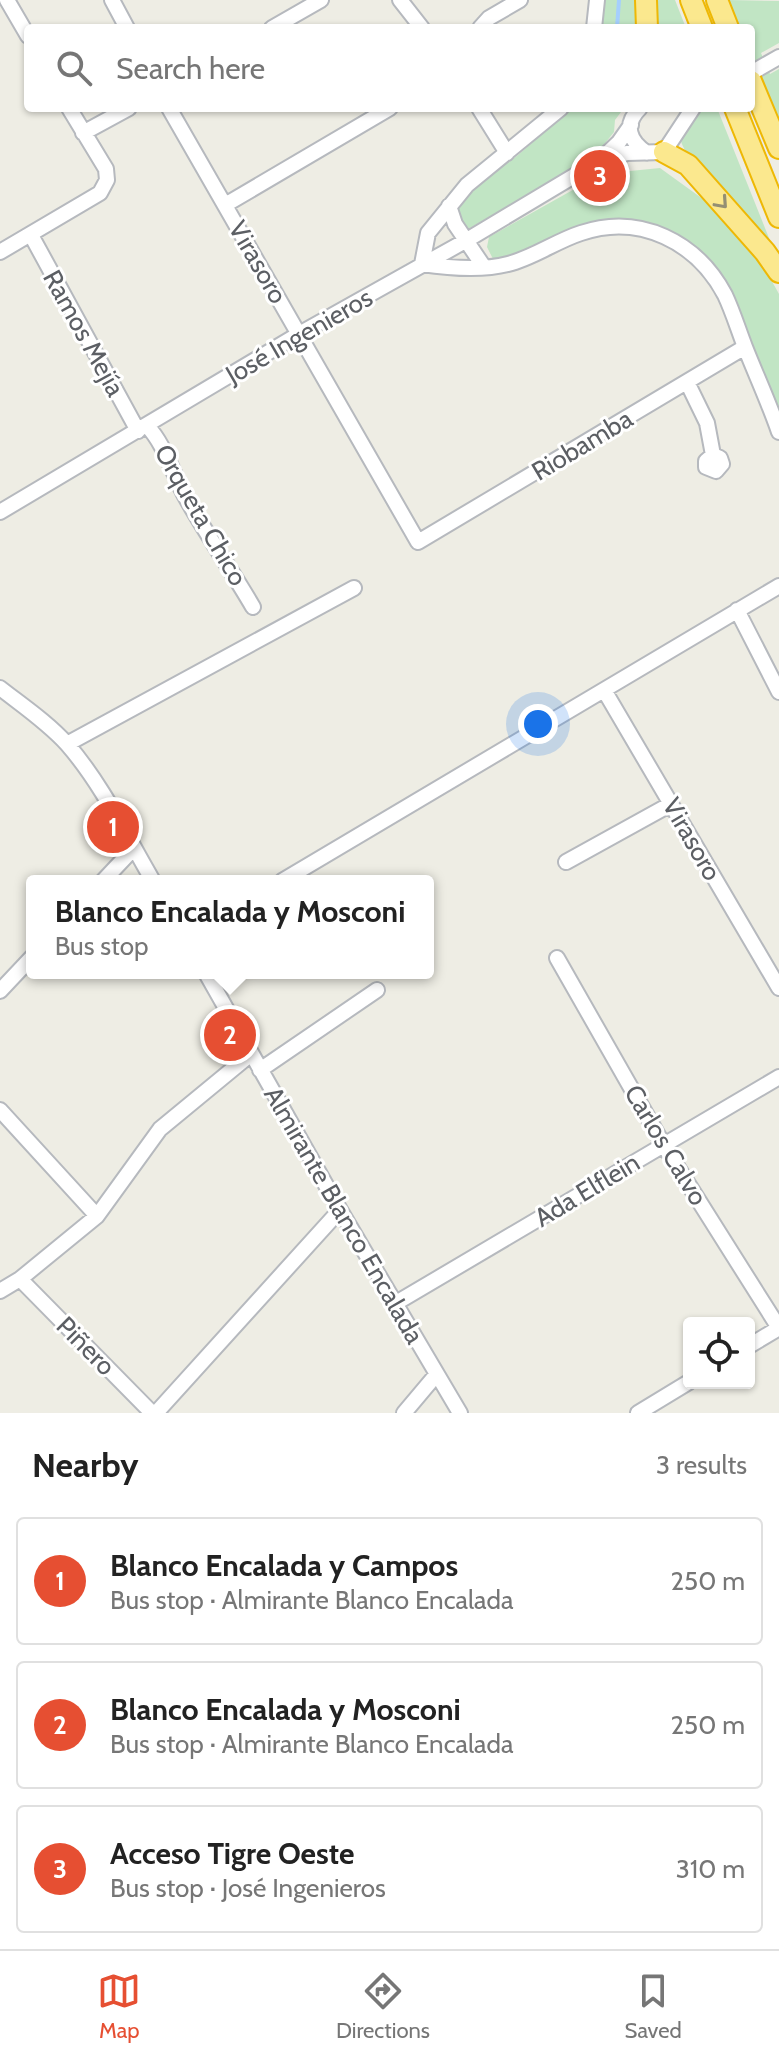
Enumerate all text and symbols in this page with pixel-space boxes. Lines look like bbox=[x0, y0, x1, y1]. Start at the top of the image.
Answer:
search box bbox=[24, 24, 755, 112]
icon: search bbox=[52, 46, 96, 90]
text: Search here bbox=[116, 50, 265, 87]
pin: 3 bbox=[574, 146, 626, 206]
one-way arrow bbox=[712, 193, 726, 208]
street label: Virasoro bbox=[222, 215, 294, 309]
street label: Ramos Mejía bbox=[36, 264, 132, 402]
street label: José Ingenieros bbox=[219, 281, 378, 391]
street label: Riobamba bbox=[526, 402, 639, 488]
street label: Orqueta Chico bbox=[148, 439, 254, 591]
your location bbox=[518, 704, 558, 744]
street label: Virasoro bbox=[656, 792, 728, 886]
pin: 1 bbox=[87, 797, 139, 857]
popup bbox=[26, 875, 434, 979]
text: Blanco Encalada y Mosconi bbox=[55, 893, 405, 930]
text: Bus stop bbox=[55, 930, 148, 962]
pin: 2 bbox=[204, 1005, 256, 1065]
street label: Carlos Calvo bbox=[618, 1079, 714, 1211]
street label: Almirante Blanco Encalada bbox=[257, 1081, 431, 1350]
street label: Ada Elflein bbox=[529, 1146, 645, 1234]
street label: Piñero bbox=[50, 1310, 122, 1382]
map controls bbox=[683, 1317, 755, 1389]
button: locate bbox=[683, 1317, 755, 1389]
text: Nearby bbox=[32, 1444, 139, 1486]
text: 3 results bbox=[656, 1449, 747, 1481]
text: Blanco Encalada y Campos bbox=[110, 1547, 458, 1584]
text: 1 bbox=[55, 1565, 65, 1597]
text: 250 m bbox=[671, 1565, 745, 1597]
text: Bus stop · Almirante Blanco Encalada bbox=[110, 1584, 513, 1616]
text: Blanco Encalada y Mosconi bbox=[110, 1691, 461, 1728]
text: 2 bbox=[53, 1709, 67, 1741]
text: 250 m bbox=[671, 1709, 745, 1741]
text: Bus stop · Almirante Blanco Encalada bbox=[110, 1728, 513, 1760]
text: Acceso Tigre Oeste bbox=[110, 1835, 354, 1872]
text: 3 bbox=[53, 1853, 67, 1885]
text: 310 m bbox=[676, 1853, 745, 1885]
text: Bus stop · José Ingenieros bbox=[110, 1872, 386, 1904]
tab: Map bbox=[97, 1969, 141, 2044]
tab: Directions bbox=[336, 1969, 430, 2044]
tab: Saved bbox=[625, 1969, 682, 2044]

